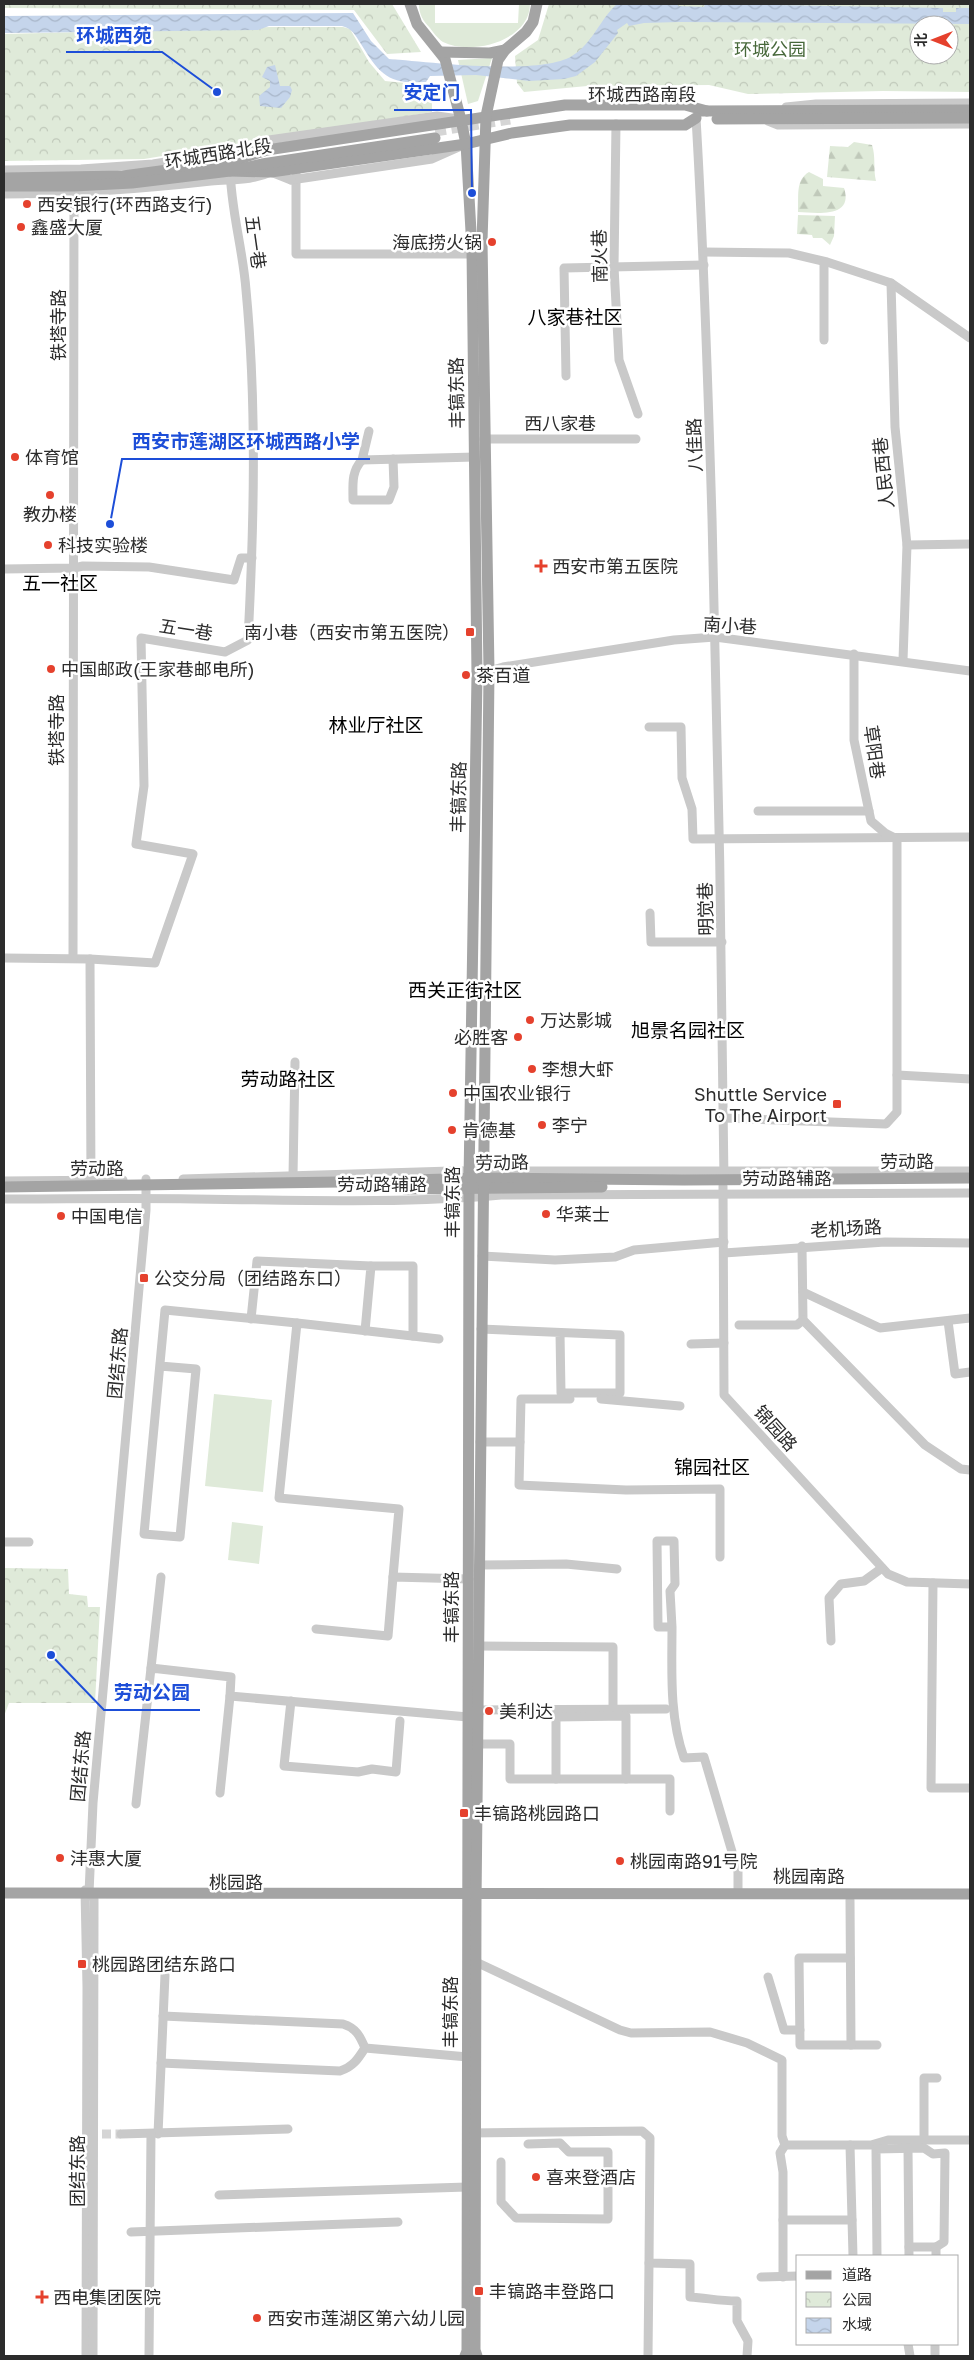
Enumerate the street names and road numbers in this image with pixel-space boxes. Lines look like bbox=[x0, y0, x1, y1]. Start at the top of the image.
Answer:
street label: 环城西路南段 bbox=[588, 83, 696, 105]
street label: 环城西路北段 bbox=[163, 134, 273, 172]
street label: 五一巷 bbox=[241, 214, 271, 270]
street label: 南火巷 bbox=[588, 229, 610, 283]
street label: 铁塔寺路 bbox=[47, 289, 69, 361]
street label: 丰镐东路 bbox=[444, 357, 468, 429]
street label: 西八家巷 bbox=[524, 412, 596, 434]
street label: 八佳路 bbox=[682, 418, 706, 472]
street label: 人民西巷 bbox=[868, 436, 898, 510]
street label: 南小巷 bbox=[702, 613, 758, 637]
street label: 五一巷 bbox=[158, 614, 214, 644]
street label: 铁塔寺路 bbox=[45, 694, 67, 766]
street label: 草阳巷 bbox=[860, 724, 890, 780]
street label: 丰镐东路 bbox=[446, 761, 470, 833]
street label: 明觉巷 bbox=[694, 882, 716, 936]
street label: 劳动路 bbox=[880, 1150, 934, 1172]
street label: 劳动路 bbox=[475, 1151, 529, 1173]
street label: 劳动路 bbox=[70, 1157, 124, 1179]
street label: 丰镐东路 bbox=[441, 1166, 463, 1238]
street label: 劳动路辅路 bbox=[742, 1167, 832, 1189]
street label: 劳动路辅路 bbox=[337, 1173, 427, 1195]
street label: 老机场路 bbox=[809, 1215, 883, 1241]
street label: 团结东路 bbox=[103, 1326, 131, 1400]
street label: 锦园路 bbox=[750, 1401, 802, 1455]
street label: 丰镐东路 bbox=[440, 1571, 462, 1643]
street label: 团结东路 bbox=[66, 1729, 94, 1803]
street label: 桃园南路 bbox=[773, 1865, 845, 1887]
street label: 桃园路 bbox=[209, 1871, 263, 1893]
street label: 丰镐东路 bbox=[439, 1976, 461, 2048]
street label: 团结东路 bbox=[66, 2135, 88, 2207]

